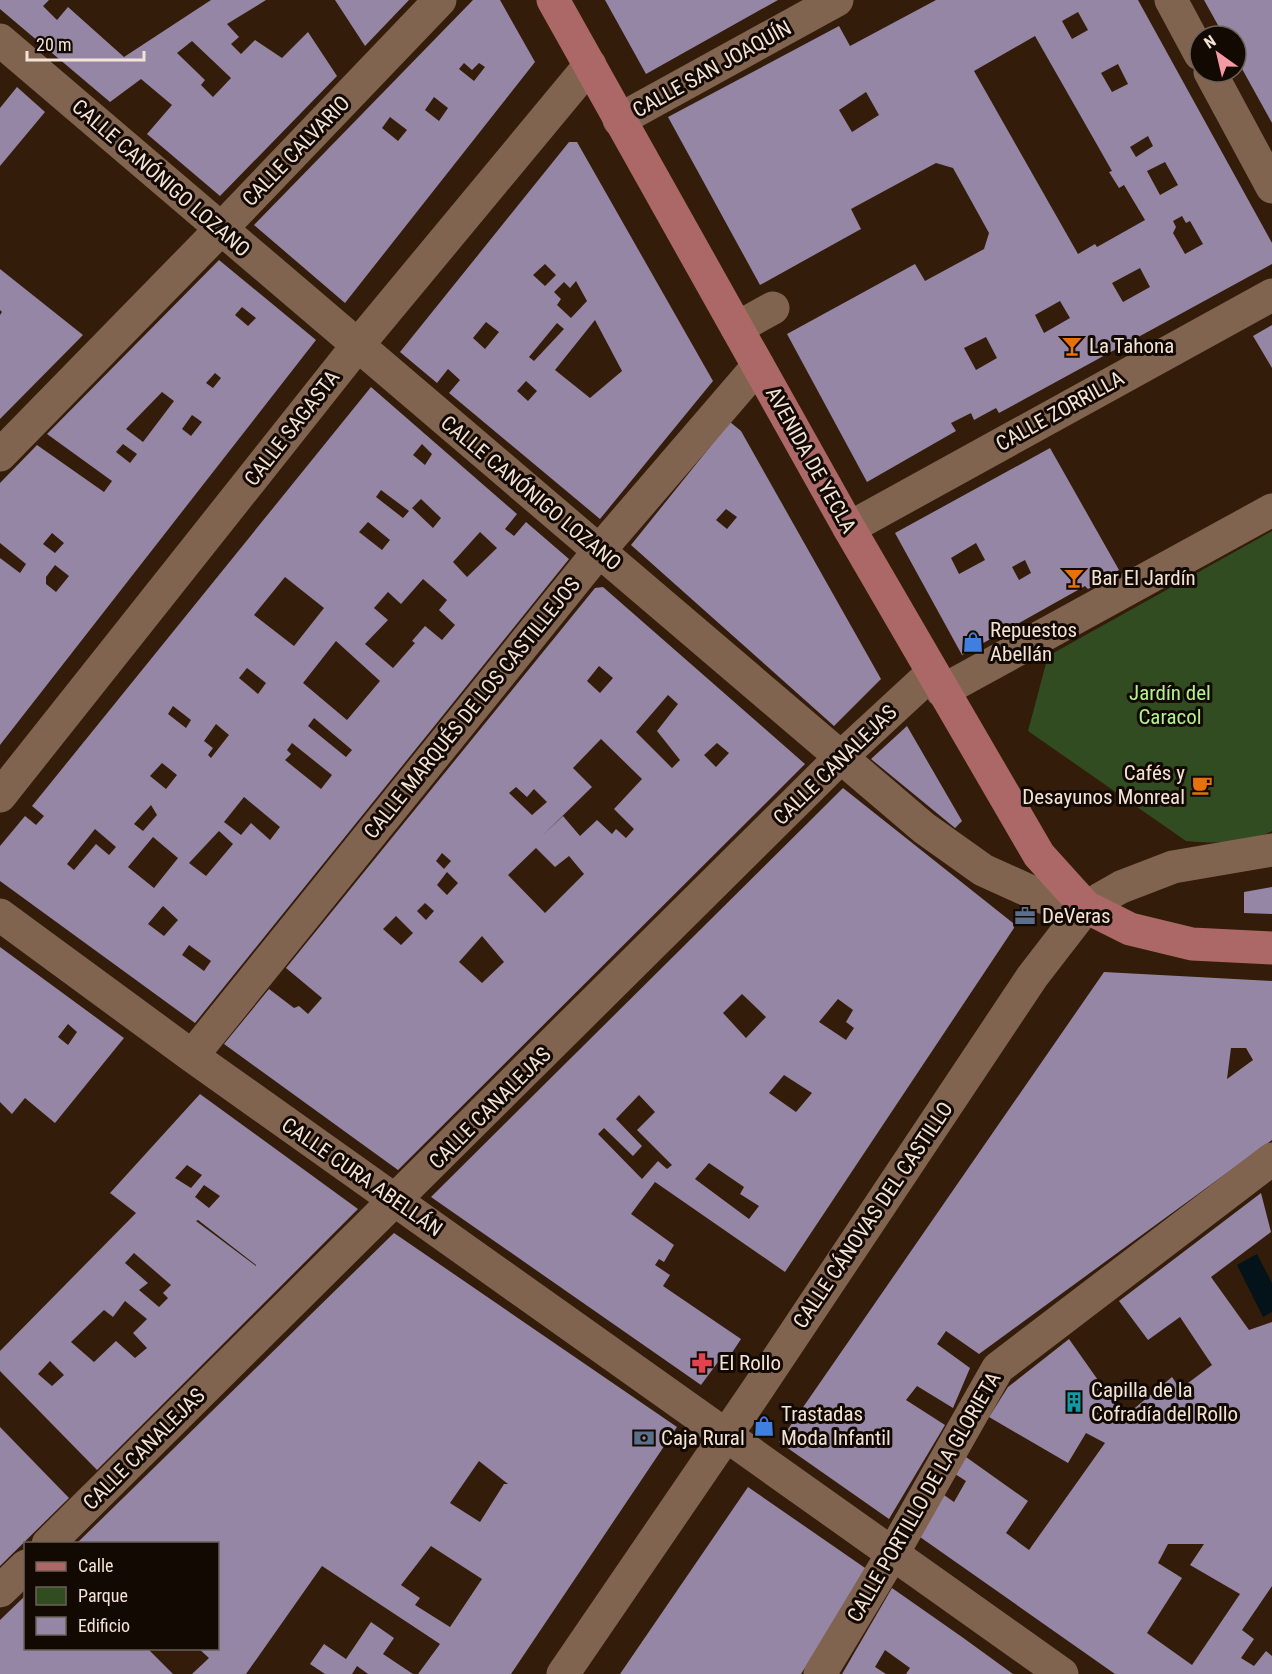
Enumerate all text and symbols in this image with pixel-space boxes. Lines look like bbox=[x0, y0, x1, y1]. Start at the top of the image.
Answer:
street label: CALLE SAN JOAQUÍN bbox=[629, 16, 795, 122]
scale bar bbox=[27, 24, 144, 62]
north arrow bbox=[1188, 24, 1248, 84]
text: N bbox=[1201, 31, 1219, 53]
text: 20 m bbox=[36, 34, 71, 55]
street label: CALLE CALVARIO bbox=[237, 91, 355, 211]
street label: CALLE CANÓNIGO LOZANO bbox=[67, 94, 255, 262]
bar icon: La Tahona bbox=[1060, 334, 1084, 358]
place label: La Tahona bbox=[1089, 334, 1174, 358]
street label: CALLE SAGASTA bbox=[240, 366, 344, 490]
street label: CALLE ZORRILLA bbox=[992, 366, 1128, 456]
street label: AVENIDA DE YECLA bbox=[761, 383, 861, 537]
street label: CALLE CANÓNIGO LOZANO bbox=[436, 411, 626, 575]
bar icon: Bar El Jardín bbox=[1062, 566, 1086, 590]
place label: Bar El Jardín bbox=[1091, 566, 1196, 590]
street label: CALLE MARQUÉS DE LOS CASTILLEJOS bbox=[359, 572, 585, 843]
place label: Repuestos Abellán bbox=[990, 618, 1077, 666]
shop icon: Repuestos Abellán bbox=[961, 630, 985, 654]
park label: Jardín del Caracol bbox=[1129, 681, 1211, 729]
street label: CALLE CANALEJAS bbox=[768, 700, 902, 830]
place label: Cafés y Desayunos Monreal bbox=[1022, 761, 1185, 809]
cafe icon: Cafés y Desayunos Monreal bbox=[1190, 773, 1214, 797]
office icon: DeVeras bbox=[1013, 904, 1037, 928]
place label: DeVeras bbox=[1042, 904, 1111, 928]
street label: CALLE CANALEJAS bbox=[424, 1042, 556, 1174]
street label: CALLE CÁNOVAS DEL CASTILLO bbox=[788, 1097, 958, 1333]
street label: CALLE CURA ABELLÁN bbox=[277, 1113, 447, 1241]
pharmacy icon: El Rollo bbox=[690, 1351, 714, 1375]
place label: El Rollo bbox=[719, 1351, 781, 1375]
street label: CALLE PORTILLO DE LA GLORIETA bbox=[842, 1368, 1006, 1626]
place label: Capilla de la Cofradía del Rollo bbox=[1091, 1378, 1238, 1426]
street label: CALLE CANALEJAS bbox=[78, 1383, 210, 1515]
building icon: Capilla de la Cofradía del Rollo bbox=[1062, 1390, 1086, 1414]
place label: Trastadas Moda Infantil bbox=[781, 1402, 891, 1450]
shop icon: Trastadas Moda Infantil bbox=[752, 1414, 776, 1438]
bank icon: Caja Rural bbox=[632, 1426, 656, 1450]
place label: Caja Rural bbox=[661, 1426, 745, 1450]
legend bbox=[24, 1542, 219, 1650]
text: Calle bbox=[78, 1555, 114, 1576]
text: Parque bbox=[78, 1585, 128, 1606]
text: Edificio bbox=[78, 1615, 130, 1636]

